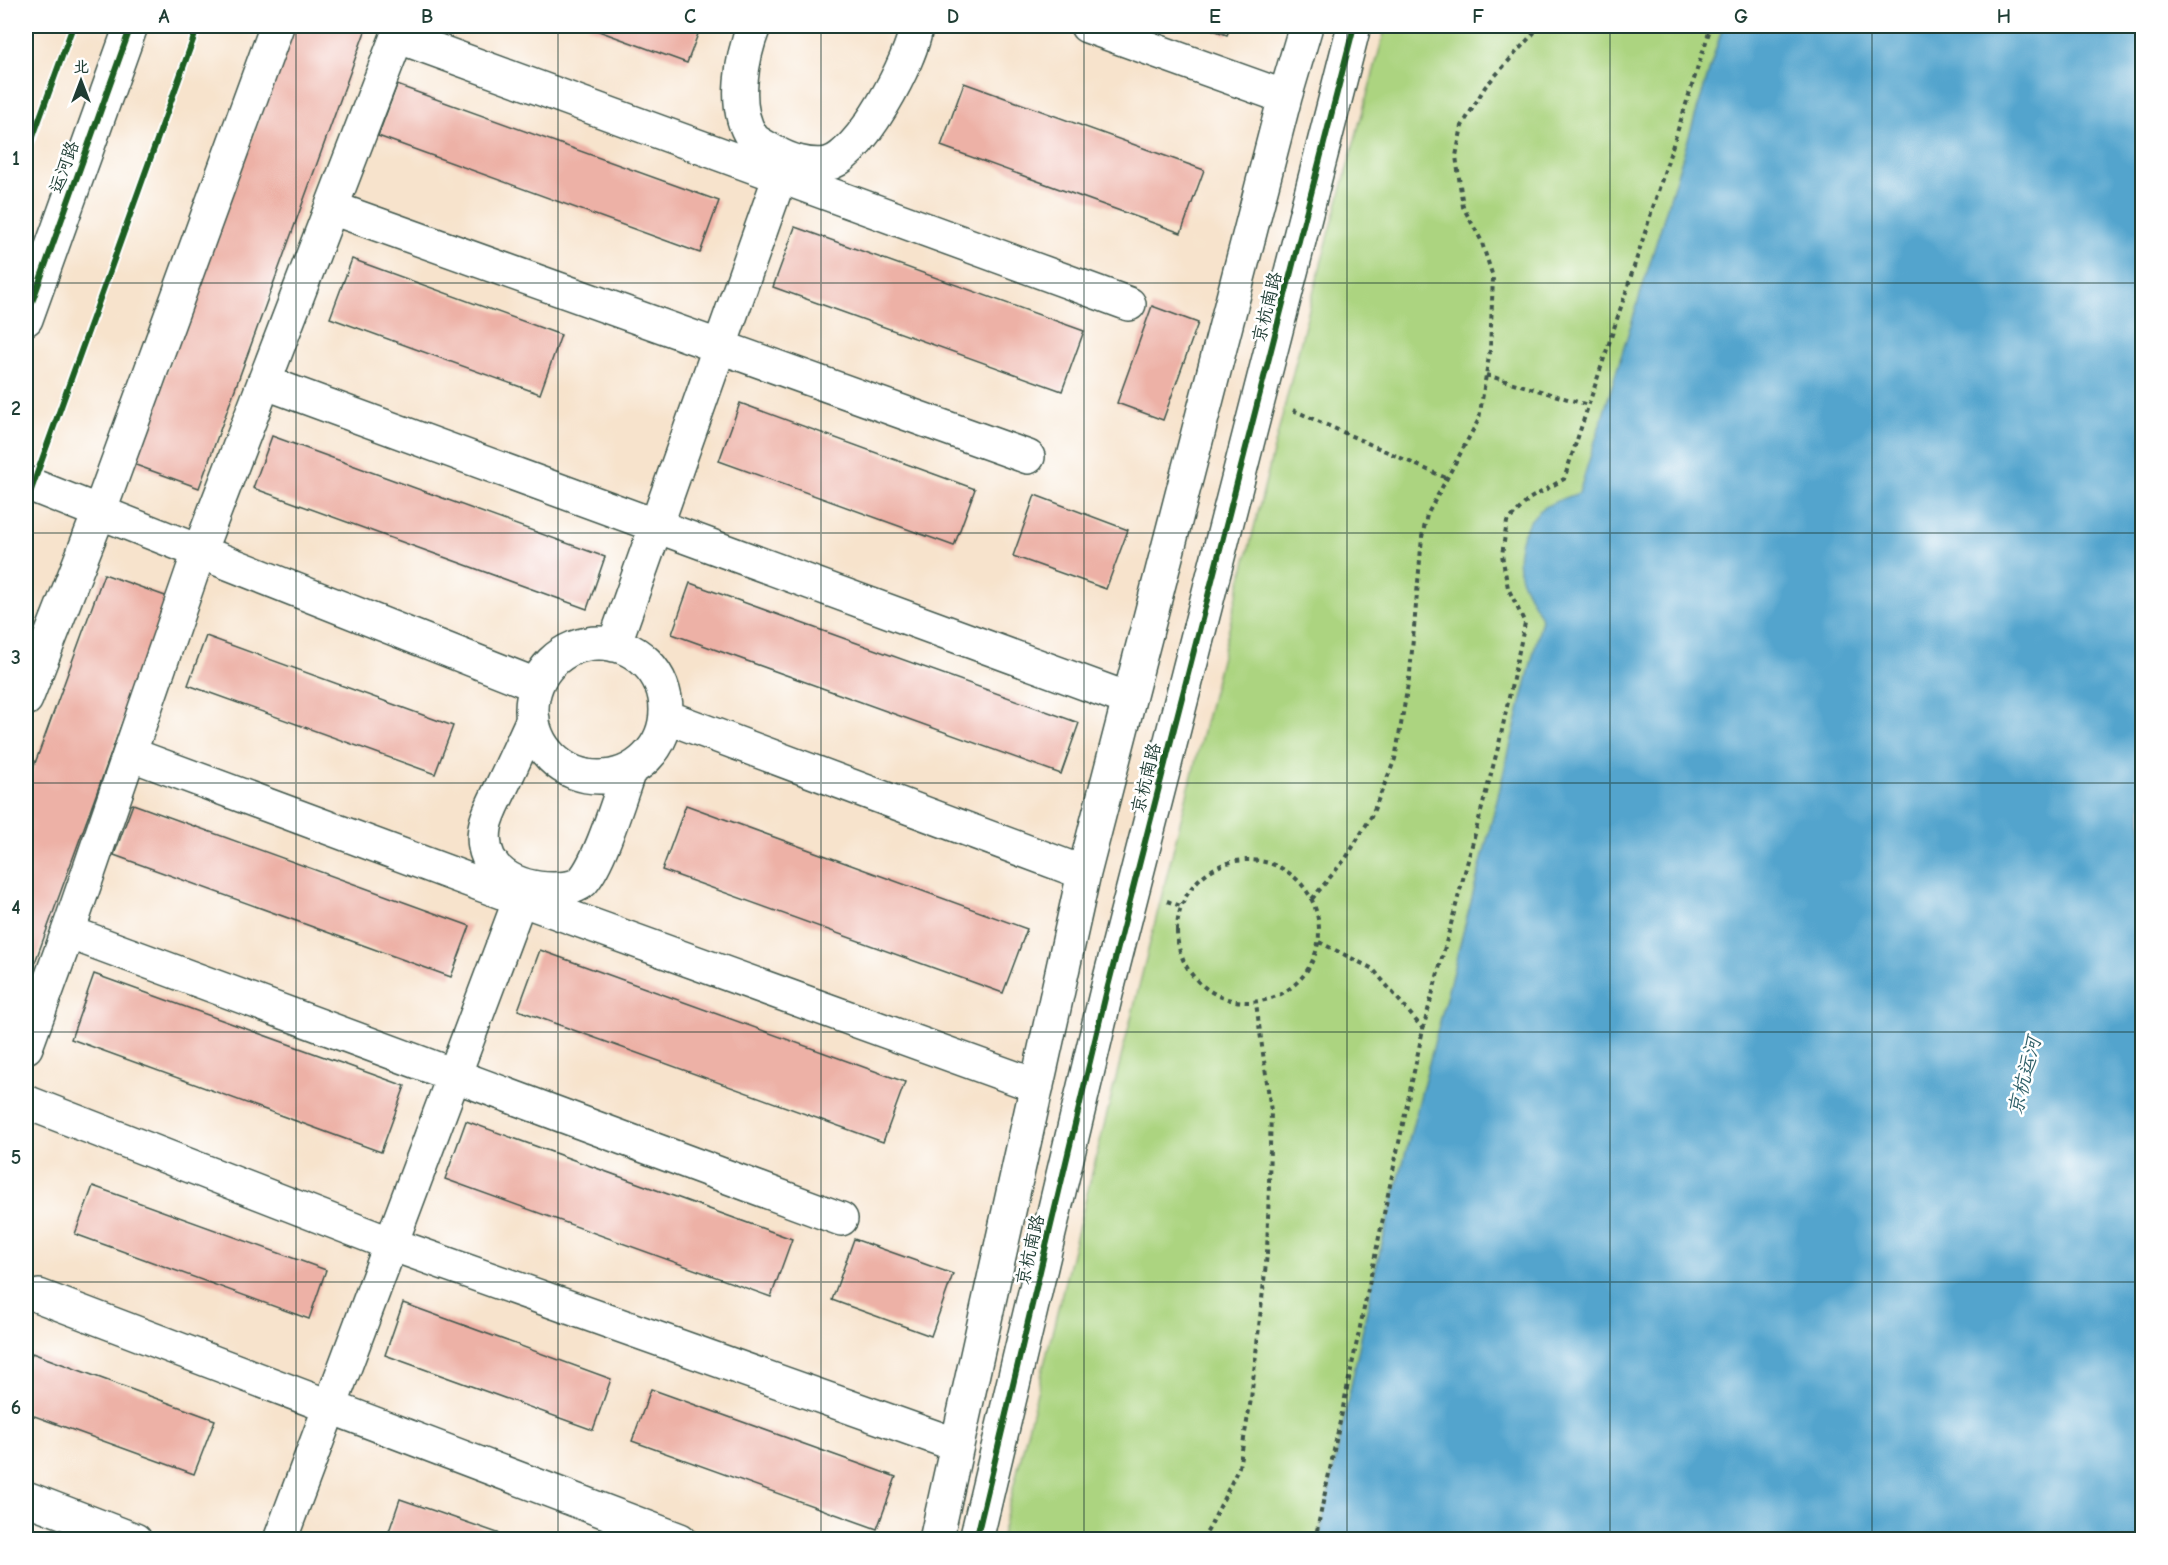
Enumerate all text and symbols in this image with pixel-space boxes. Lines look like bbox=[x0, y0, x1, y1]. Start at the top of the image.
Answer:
text: A bbox=[158, 5, 170, 28]
text: B bbox=[421, 5, 433, 28]
text: C bbox=[684, 5, 696, 28]
text: D bbox=[947, 5, 959, 28]
text: E bbox=[1209, 5, 1221, 28]
text: F bbox=[1472, 5, 1484, 28]
text: G bbox=[1734, 5, 1748, 28]
text: H bbox=[1997, 5, 2011, 28]
north arrow bbox=[51, 51, 111, 111]
text: 北 bbox=[73, 58, 89, 76]
street label: 运河路 bbox=[45, 138, 84, 196]
text: 1 bbox=[12, 147, 20, 170]
street label: 京杭南路 bbox=[1249, 270, 1286, 345]
text: 2 bbox=[11, 397, 21, 420]
text: 3 bbox=[11, 646, 21, 669]
street label: 京杭南路 bbox=[1128, 741, 1165, 816]
text: 4 bbox=[11, 896, 21, 919]
water label: 京杭运河 bbox=[2004, 1032, 2046, 1118]
text: 5 bbox=[11, 1146, 21, 1169]
street label: 京杭南路 bbox=[1012, 1213, 1049, 1288]
text: 6 bbox=[11, 1396, 21, 1419]

